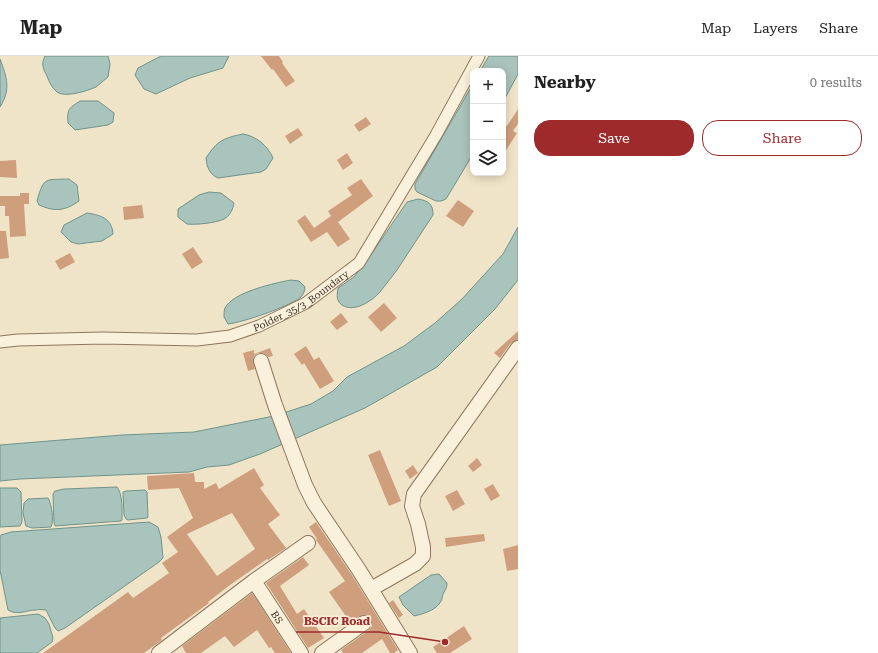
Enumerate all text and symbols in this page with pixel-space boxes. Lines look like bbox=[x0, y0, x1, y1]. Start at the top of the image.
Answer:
text: Map bbox=[20, 16, 62, 39]
text: Map bbox=[701, 20, 731, 36]
text: Layers bbox=[753, 20, 797, 36]
text: Share bbox=[819, 20, 858, 36]
map controls bbox=[470, 68, 506, 176]
button: + bbox=[470, 68, 506, 104]
text: Nearby bbox=[534, 72, 596, 92]
text: 0 results bbox=[810, 75, 862, 90]
button: − bbox=[470, 104, 506, 140]
button: Save bbox=[534, 120, 694, 156]
button: Share bbox=[702, 120, 862, 156]
button: layers bbox=[470, 140, 506, 176]
street label: Polder_35/3_Boundary bbox=[252, 268, 350, 333]
street label: BS bbox=[269, 609, 286, 625]
callout: BSCIC Road bbox=[296, 609, 379, 632]
text: BSCIC Road bbox=[304, 615, 371, 628]

